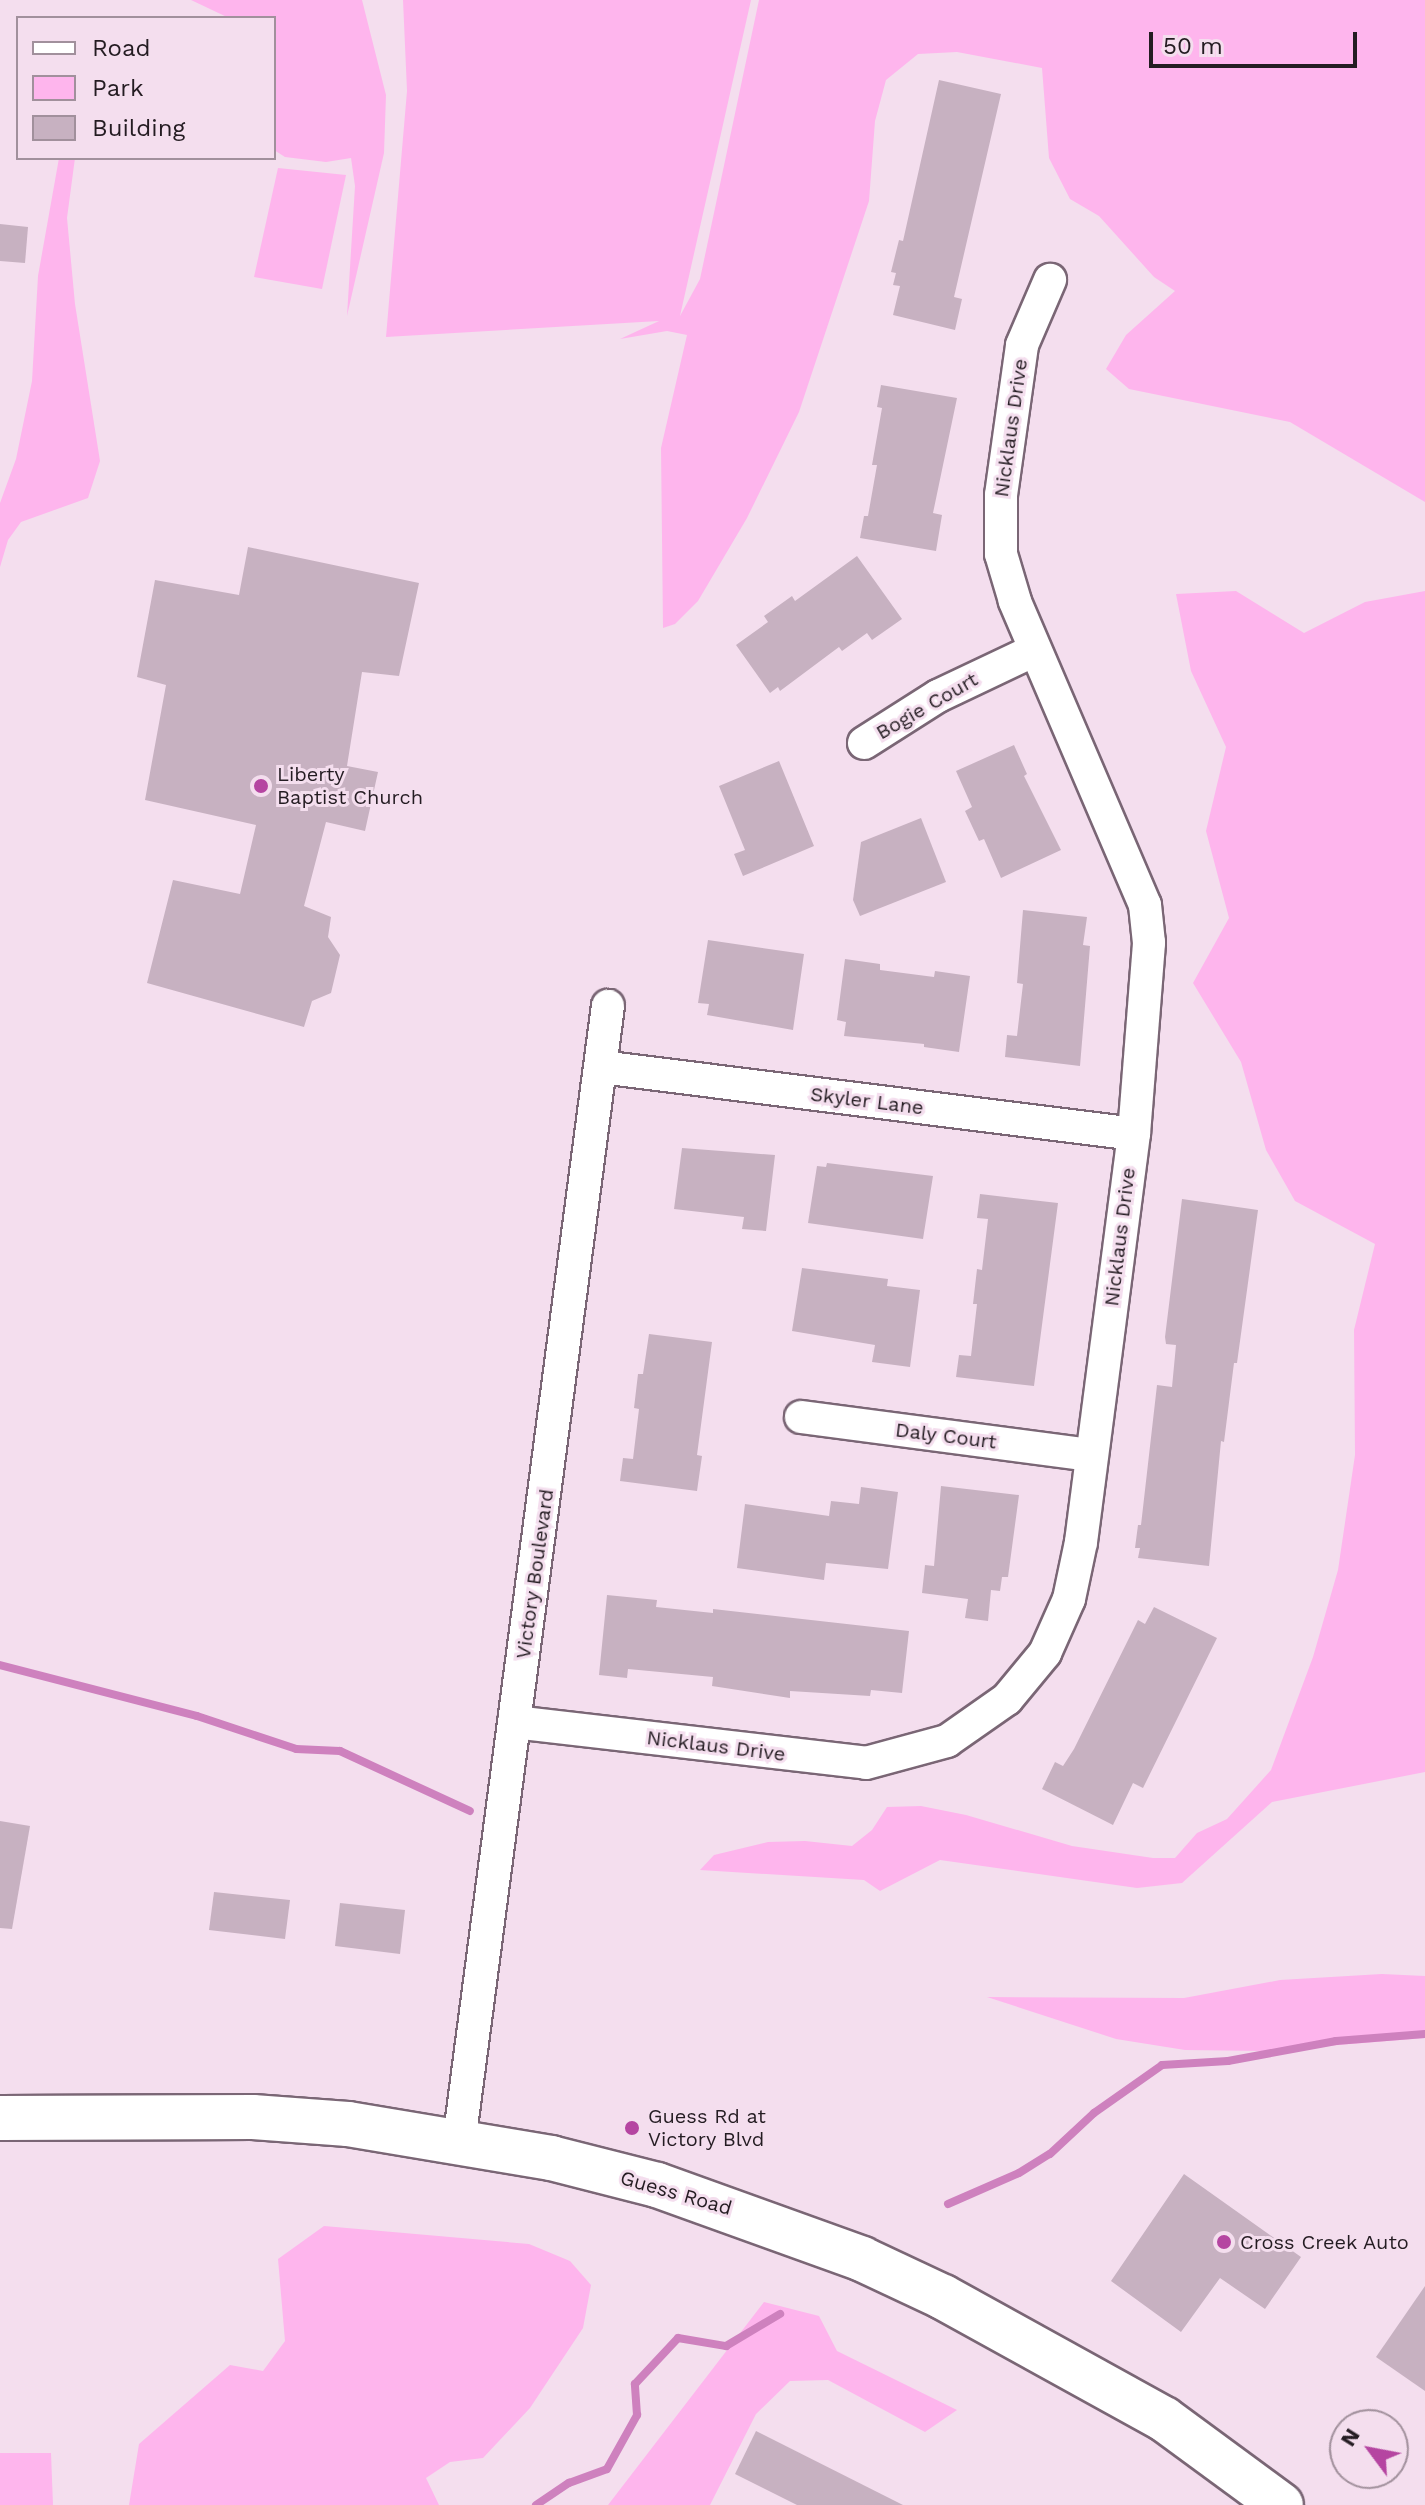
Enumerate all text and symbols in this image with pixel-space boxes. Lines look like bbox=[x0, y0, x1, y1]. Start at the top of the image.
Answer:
legend bbox=[16, 16, 276, 160]
scale bar bbox=[1153, 16, 1361, 66]
text: 50 m bbox=[1163, 32, 1223, 60]
text: Road bbox=[92, 34, 151, 62]
text: Park bbox=[92, 74, 144, 102]
text: Building bbox=[92, 114, 185, 142]
street label: Nicklaus Drive bbox=[989, 357, 1033, 499]
street label: Bogie Court bbox=[872, 667, 982, 745]
place label: Liberty Baptist Church bbox=[277, 762, 423, 809]
marker: Liberty Baptist Church bbox=[252, 777, 270, 795]
street label: Skyler Lane bbox=[809, 1082, 925, 1120]
street label: Nicklaus Drive bbox=[1100, 1166, 1140, 1308]
street label: Daly Court bbox=[894, 1418, 998, 1454]
street label: Victory Boulevard bbox=[511, 1487, 559, 1661]
street label: Nicklaus Drive bbox=[645, 1726, 787, 1766]
place label: Guess Rd at Victory Blvd bbox=[648, 2104, 766, 2151]
marker: Guess Rd at Victory Blvd bbox=[623, 2119, 641, 2137]
street label: Guess Road bbox=[617, 2166, 735, 2220]
place label: Cross Creek Auto bbox=[1240, 2230, 1410, 2254]
marker: Cross Creek Auto bbox=[1215, 2233, 1233, 2251]
north arrow bbox=[1329, 2409, 1409, 2489]
text: N bbox=[1335, 2424, 1365, 2451]

